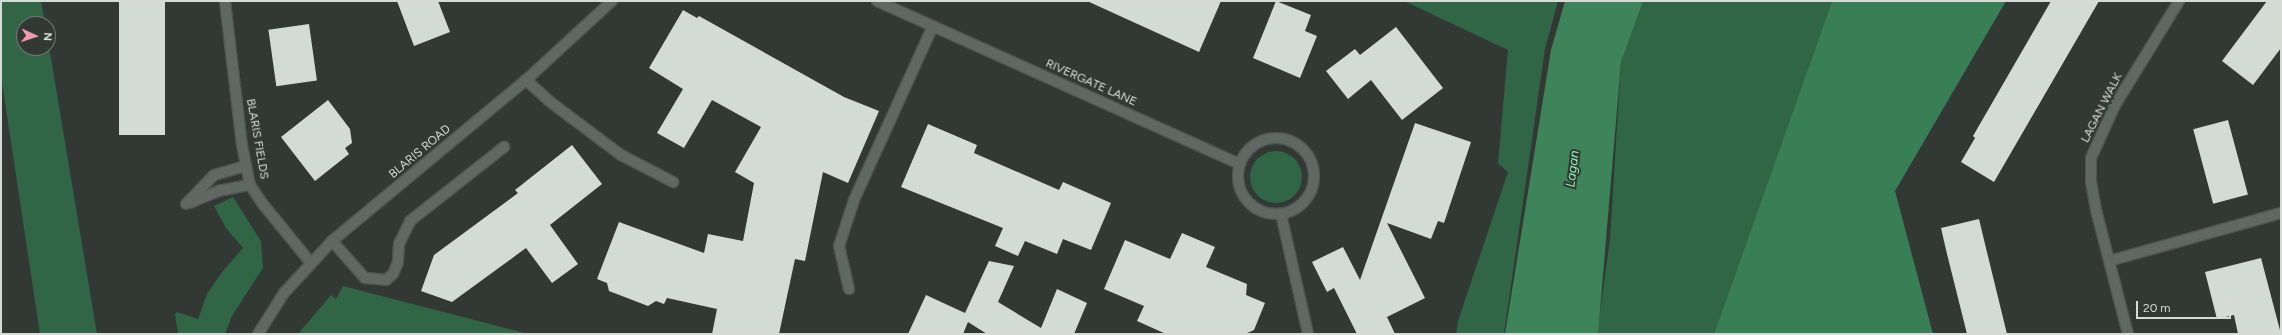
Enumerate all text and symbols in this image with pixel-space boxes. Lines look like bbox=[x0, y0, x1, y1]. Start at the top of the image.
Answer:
north arrow bbox=[16, 16, 56, 56]
text: N bbox=[41, 32, 54, 41]
street label: RIVERGATE LANE bbox=[1043, 56, 1139, 110]
street label: LAGAN WALK bbox=[2078, 71, 2126, 145]
street label: BLARIS FIELDS bbox=[243, 98, 271, 180]
street label: BLARIS ROAD bbox=[386, 122, 454, 182]
water label: Lagan bbox=[1563, 150, 1583, 188]
scale bar bbox=[2138, 293, 2233, 319]
text: 20 m bbox=[2143, 301, 2171, 315]

